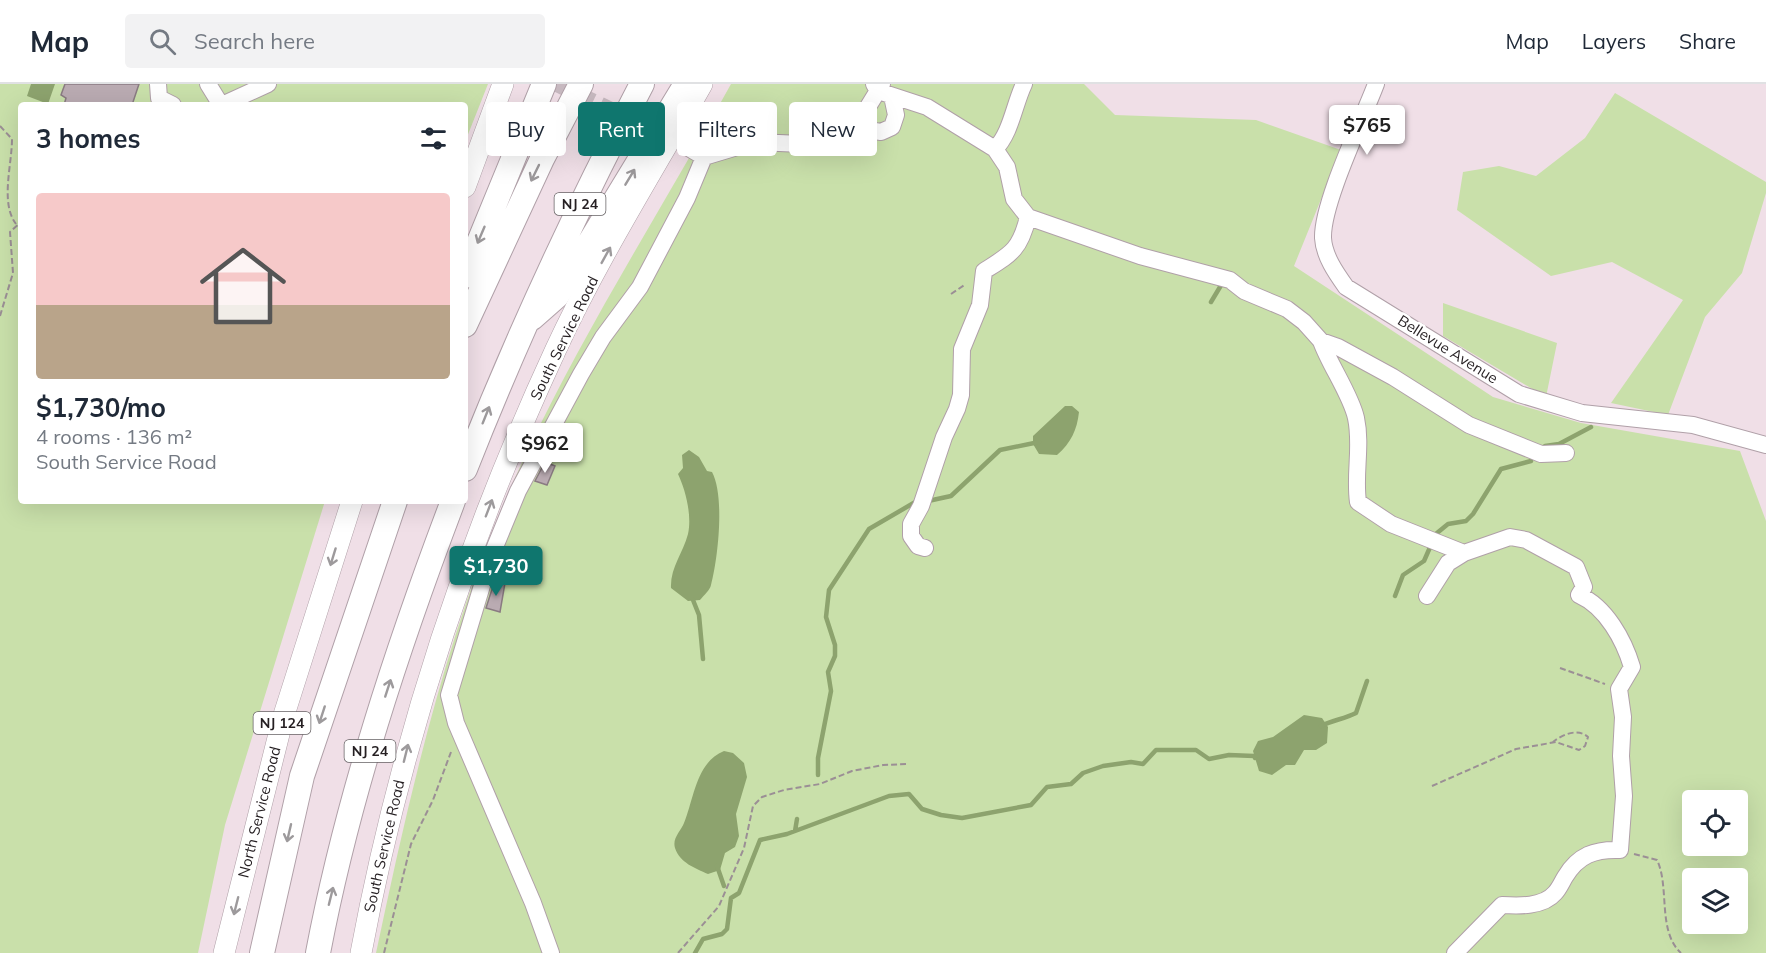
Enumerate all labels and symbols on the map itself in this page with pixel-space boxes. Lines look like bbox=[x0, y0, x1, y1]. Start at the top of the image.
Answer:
pin: $765 bbox=[1331, 105, 1403, 156]
one-way arrow bbox=[528, 164, 540, 182]
one-way arrow bbox=[625, 169, 637, 186]
road number: NJ 24 bbox=[554, 193, 606, 215]
one-way arrow bbox=[475, 225, 486, 244]
one-way arrow bbox=[600, 247, 612, 264]
street label: South Service Road bbox=[526, 273, 602, 403]
street label: Bellevue Avenue bbox=[1394, 311, 1502, 387]
one-way arrow bbox=[481, 406, 492, 424]
pin: $962 bbox=[509, 423, 581, 474]
one-way arrow bbox=[484, 500, 495, 518]
pin: $1,730 bbox=[447, 546, 545, 597]
one-way arrow bbox=[327, 547, 338, 566]
one-way arrow bbox=[384, 679, 395, 698]
one-way arrow bbox=[316, 705, 327, 724]
road number: NJ 124 bbox=[254, 712, 310, 734]
road number: NJ 24 bbox=[344, 740, 395, 762]
one-way arrow bbox=[401, 743, 413, 762]
street label: North Service Road bbox=[233, 744, 285, 880]
street label: South Service Road bbox=[359, 778, 409, 914]
one-way arrow bbox=[283, 823, 295, 842]
one-way arrow bbox=[326, 887, 338, 906]
one-way arrow bbox=[230, 896, 242, 915]

